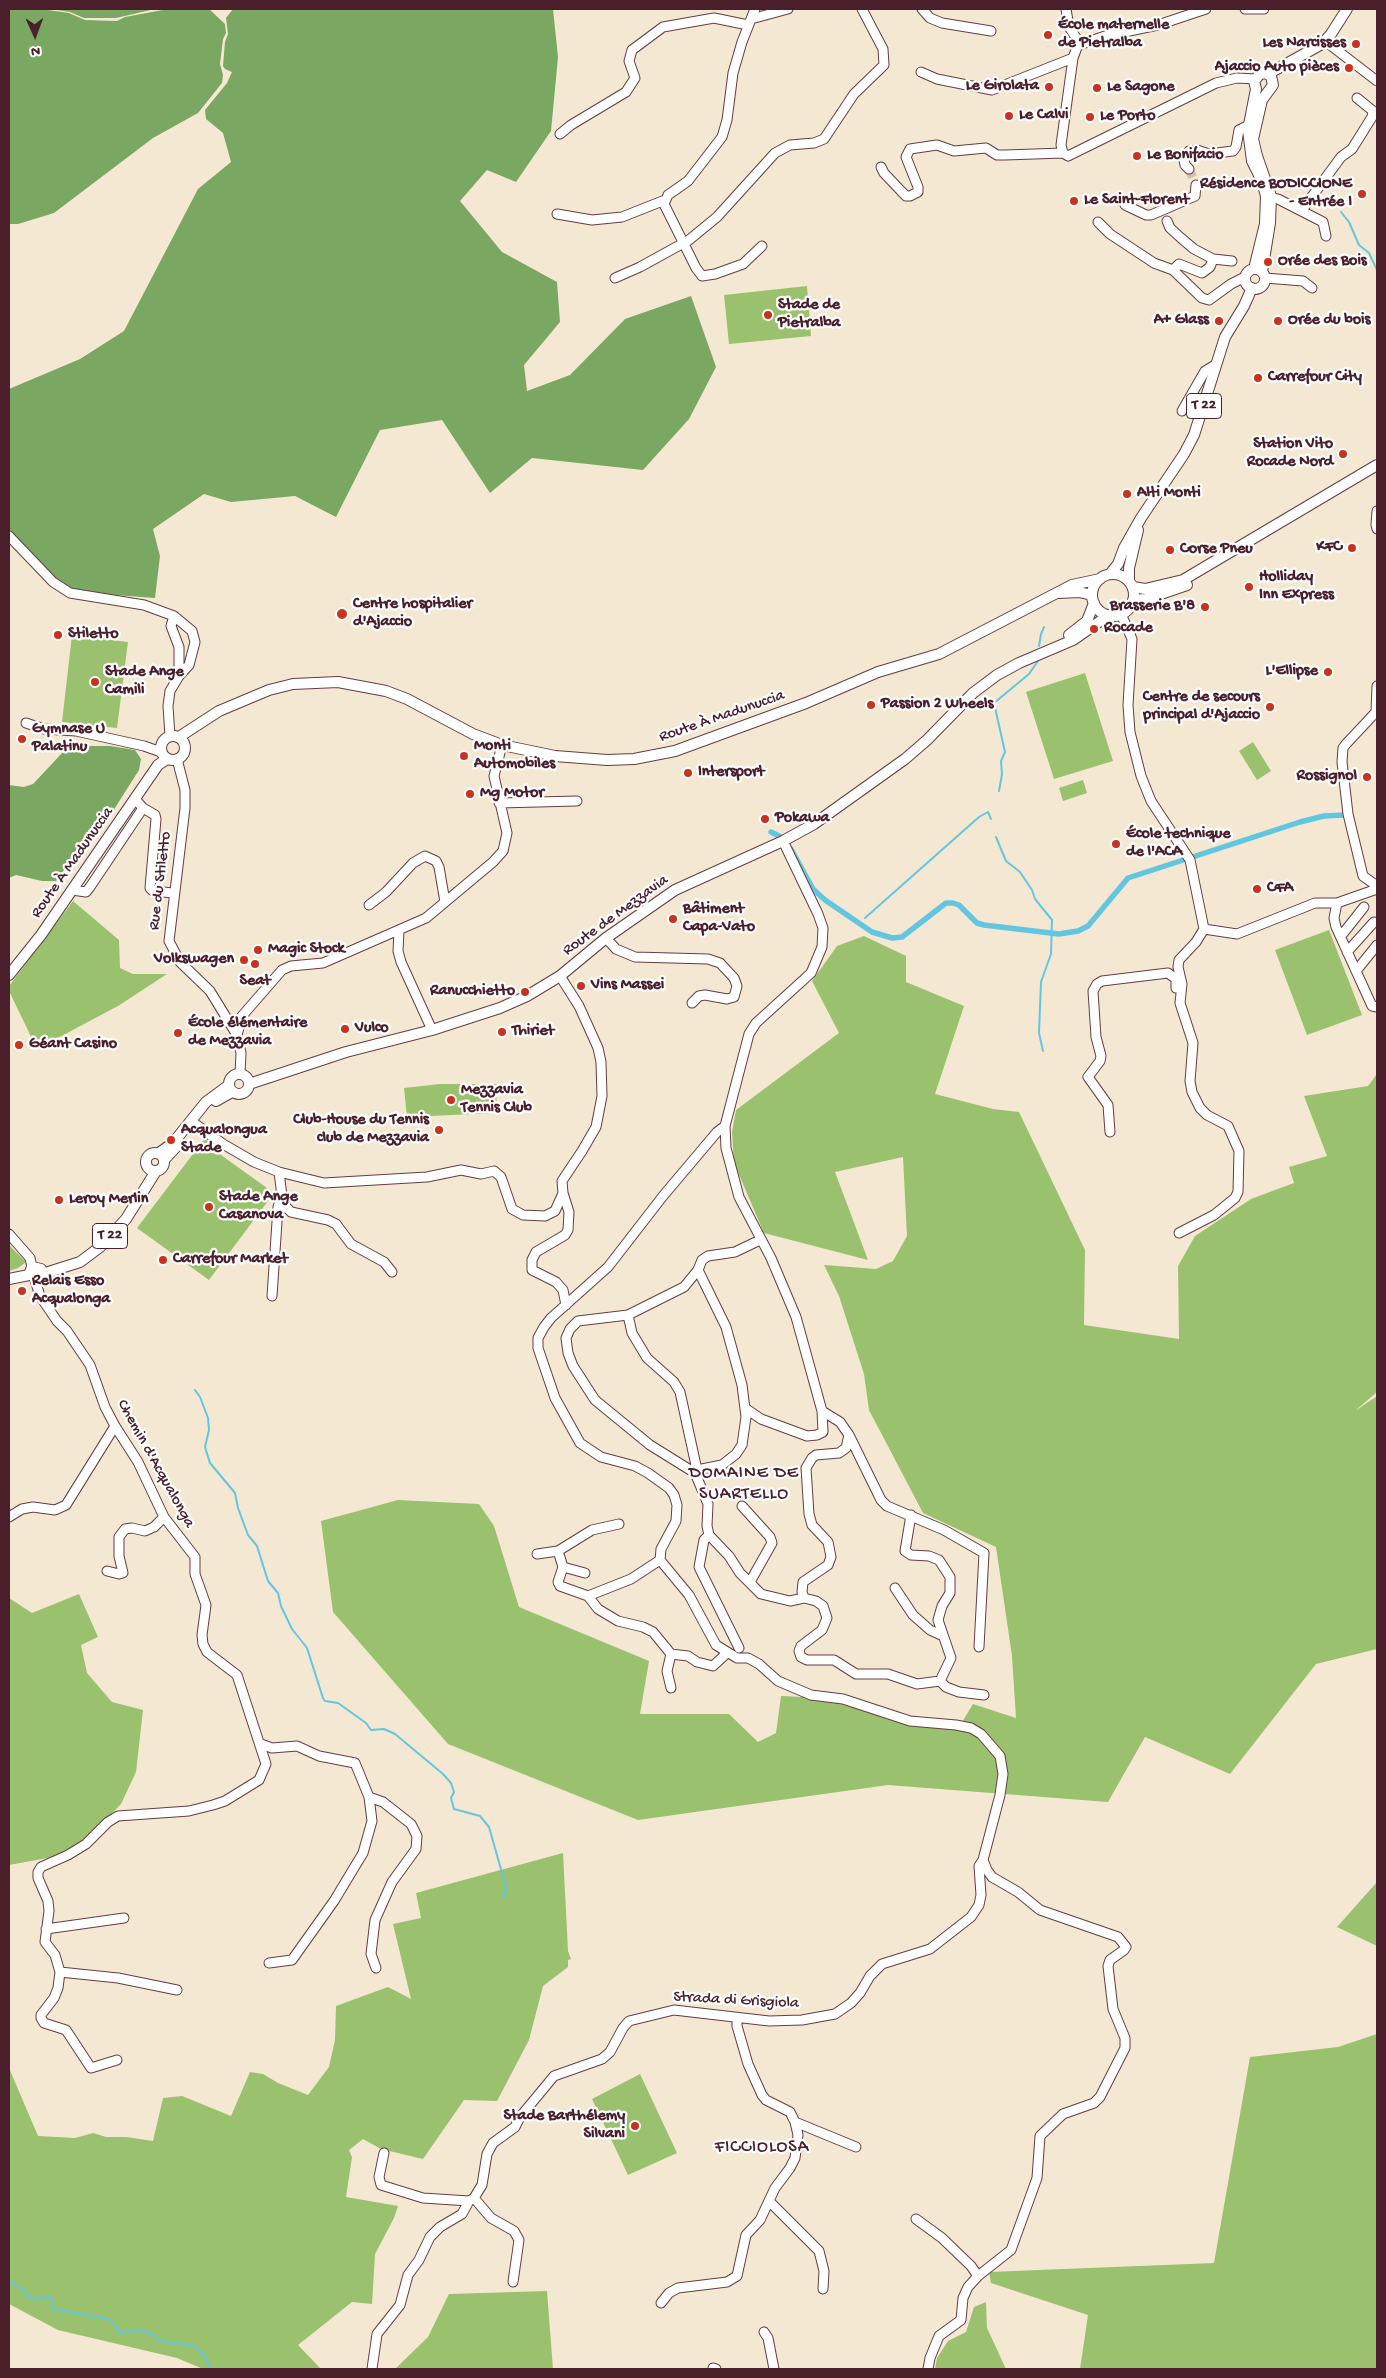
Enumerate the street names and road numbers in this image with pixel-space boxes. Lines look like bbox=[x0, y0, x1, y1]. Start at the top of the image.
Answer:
road number: T 22 bbox=[1186, 394, 1222, 418]
street label: Route À Madunuccia bbox=[657, 687, 787, 747]
street label: Route À Madunuccia bbox=[28, 804, 118, 922]
street label: Rue du Stiletto bbox=[145, 831, 177, 931]
street label: Route de Mezzavia bbox=[559, 871, 673, 961]
road number: T 22 bbox=[92, 1224, 128, 1248]
street label: Chemin d'Acqualonga bbox=[112, 1397, 198, 1531]
street label: Strada di Grisgiola bbox=[673, 1988, 799, 2014]

